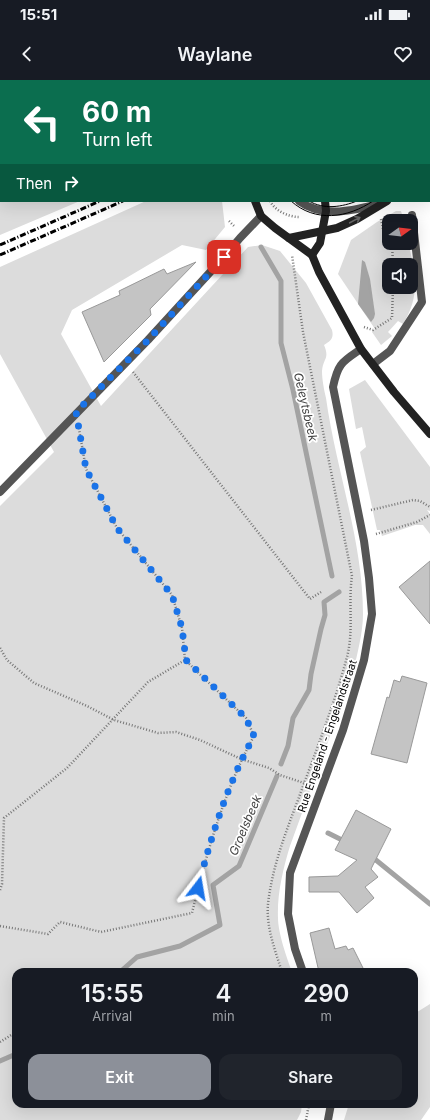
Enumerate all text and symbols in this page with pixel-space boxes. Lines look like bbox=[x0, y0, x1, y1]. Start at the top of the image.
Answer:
text: 15:51 bbox=[20, 5, 57, 24]
icon: back bbox=[16, 43, 38, 65]
icon: heart bbox=[392, 43, 414, 65]
text: Waylane bbox=[178, 44, 252, 65]
text: 60 m bbox=[82, 95, 151, 129]
icon: left bbox=[16, 96, 68, 148]
text: Turn left bbox=[82, 129, 152, 150]
icon: right bbox=[60, 172, 82, 194]
text: Then bbox=[16, 174, 52, 193]
north arrow bbox=[382, 214, 418, 250]
map controls bbox=[382, 214, 418, 294]
one-way arrow bbox=[349, 215, 361, 223]
pin bbox=[207, 240, 241, 274]
icon: arrive bbox=[213, 246, 235, 268]
button: sound bbox=[382, 258, 418, 294]
water label: Geleytsbeek bbox=[291, 371, 321, 443]
street label: Rue Engeland - Engelandstraat bbox=[294, 657, 360, 814]
water label: Groelsbeek bbox=[226, 792, 265, 858]
position arrow bbox=[177, 867, 219, 909]
text: 15:55 bbox=[81, 979, 144, 1008]
text: 4 bbox=[215, 979, 231, 1008]
text: 290 bbox=[303, 979, 349, 1008]
text: Arrival bbox=[92, 1008, 132, 1024]
text: min bbox=[212, 1008, 235, 1024]
text: m bbox=[321, 1008, 332, 1024]
button: Exit bbox=[28, 1054, 211, 1100]
button: Share bbox=[219, 1054, 402, 1100]

